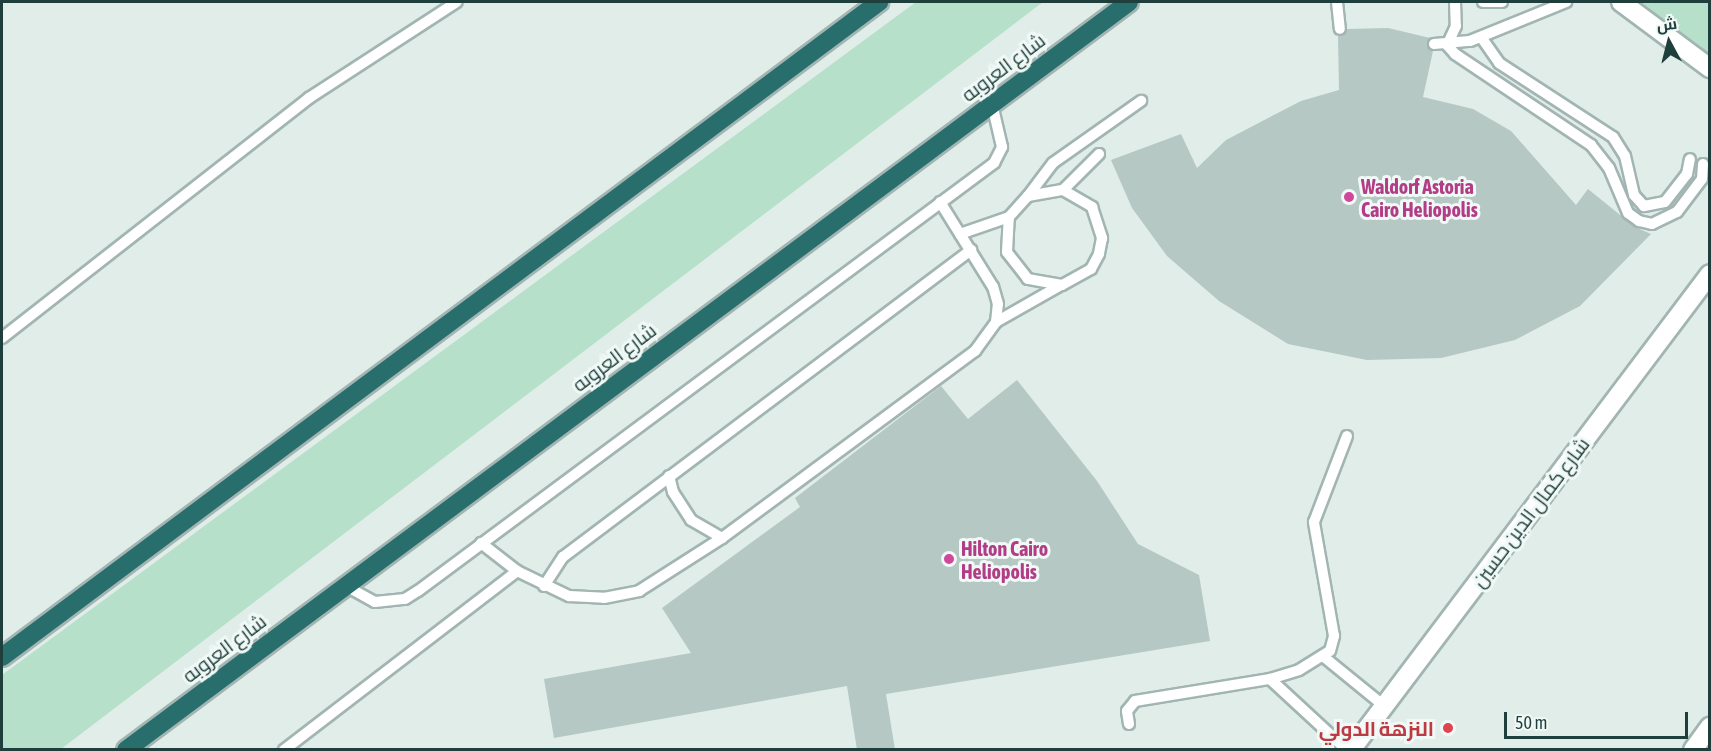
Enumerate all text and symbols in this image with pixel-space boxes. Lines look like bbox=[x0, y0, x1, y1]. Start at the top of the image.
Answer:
north arrow bbox=[1639, 12, 1699, 72]
text: ش bbox=[1656, 14, 1678, 34]
street label: شارع العروبه bbox=[956, 28, 1050, 106]
place label: Waldorf Astoria Cairo Heliopolis bbox=[1361, 174, 1478, 221]
marker: Waldorf Astoria Cairo Heliopolis bbox=[1342, 190, 1356, 204]
street label: شارع العروبه bbox=[567, 318, 661, 396]
street label: شارع كمال الدين حسين bbox=[1466, 432, 1594, 592]
place label: Hilton Cairo Heliopolis bbox=[961, 536, 1048, 583]
marker: Hilton Cairo Heliopolis bbox=[942, 552, 956, 566]
street label: شارع العروبه bbox=[177, 609, 271, 687]
scale bar bbox=[1507, 700, 1692, 738]
text: 50 m bbox=[1515, 712, 1547, 733]
place label: النزهة الدولي bbox=[1319, 716, 1434, 740]
marker: النزهة الدولي bbox=[1439, 719, 1457, 737]

